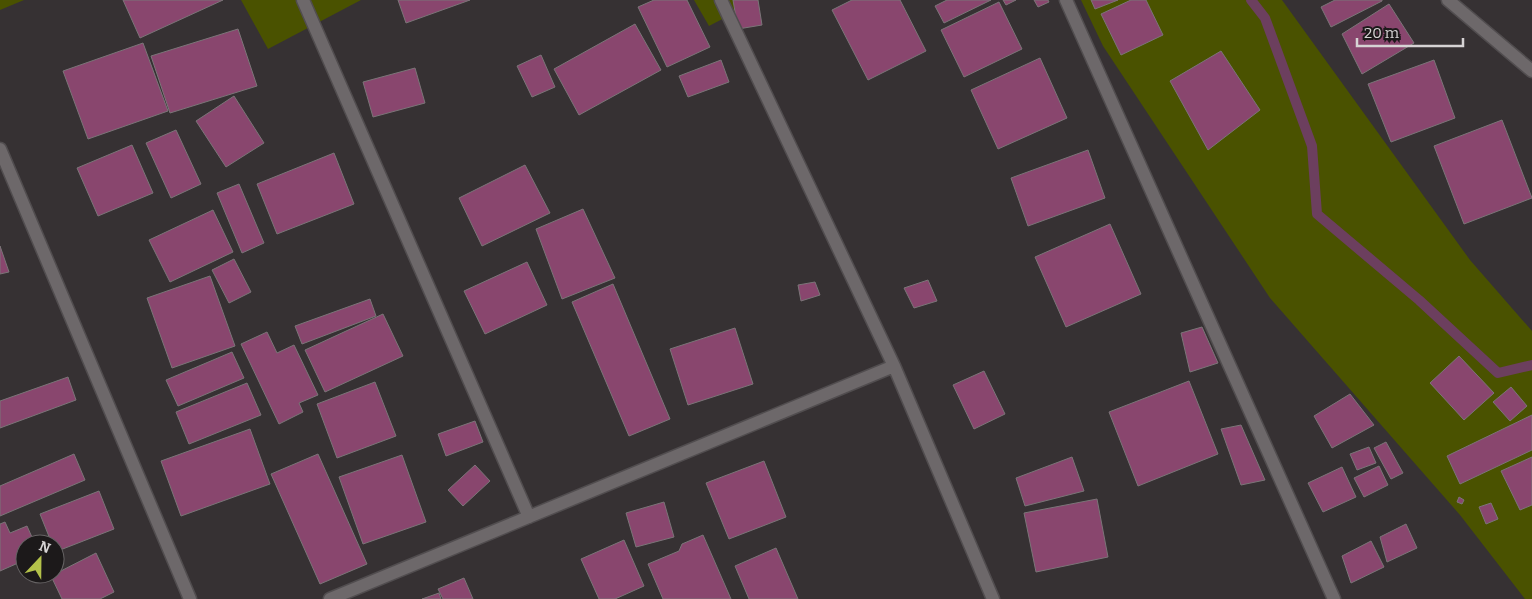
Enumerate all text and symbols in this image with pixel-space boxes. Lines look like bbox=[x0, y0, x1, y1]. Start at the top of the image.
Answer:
scale bar bbox=[1357, 15, 1463, 47]
text: 20 m bbox=[1364, 24, 1400, 42]
north arrow bbox=[15, 534, 65, 584]
text: N bbox=[36, 538, 53, 557]

